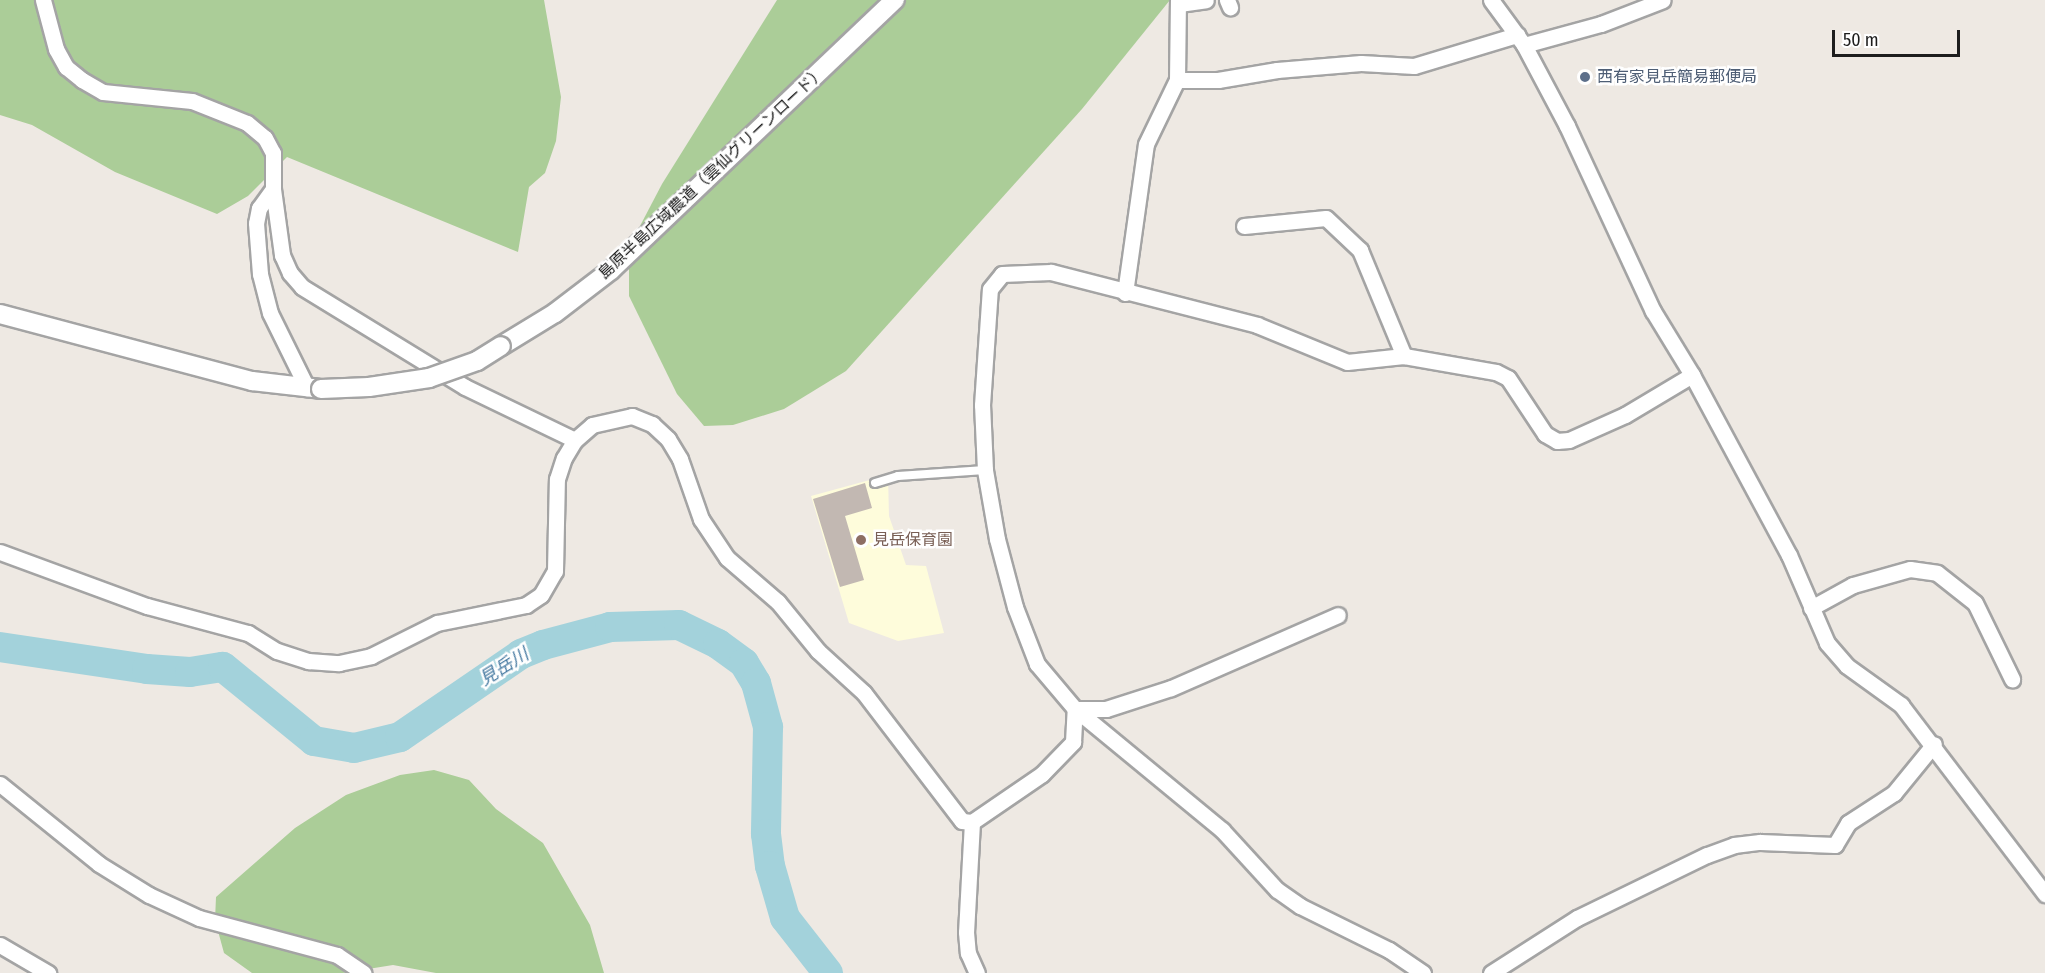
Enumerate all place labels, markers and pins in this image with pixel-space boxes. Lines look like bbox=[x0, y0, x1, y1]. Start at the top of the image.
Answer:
place label: 西有家見岳簡易郵便局 bbox=[1597, 67, 1757, 87]
marker: 西有家見岳簡易郵便局 bbox=[1578, 70, 1592, 84]
place label: 見岳保育園 bbox=[873, 530, 953, 550]
marker: 見岳保育園 bbox=[854, 533, 868, 547]

